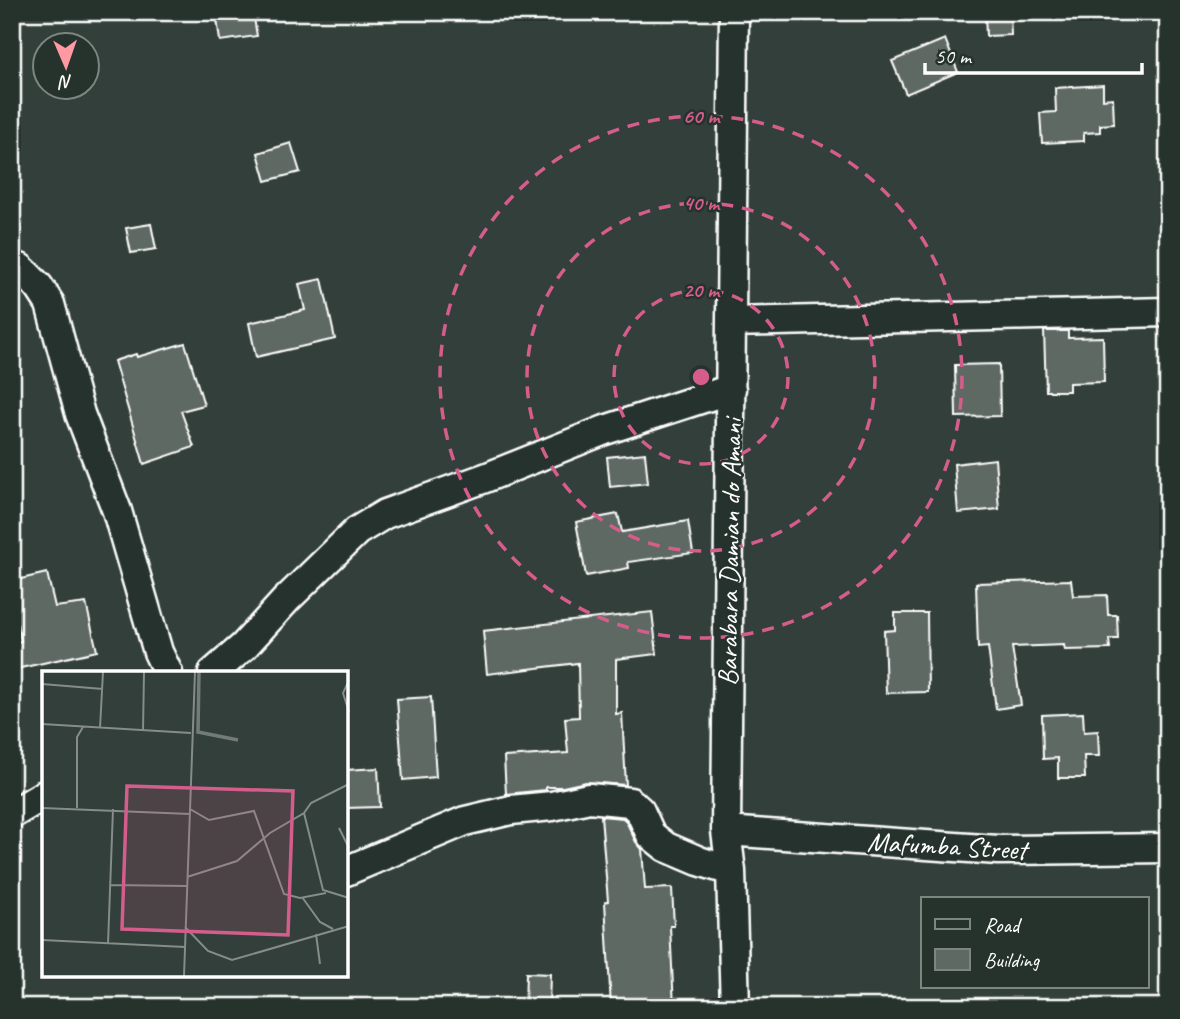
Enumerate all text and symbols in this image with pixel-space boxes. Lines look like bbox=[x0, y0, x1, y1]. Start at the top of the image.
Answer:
north arrow bbox=[32, 32, 102, 102]
scale bar bbox=[925, 32, 1142, 76]
text: 50 m bbox=[935, 43, 973, 69]
text: N bbox=[57, 70, 73, 94]
text: 60 m bbox=[683, 103, 721, 129]
text: 40 m bbox=[683, 190, 721, 216]
text: 20 m bbox=[683, 277, 721, 303]
centre of rings bbox=[689, 365, 713, 389]
street label: Barabara Damian do Amani bbox=[710, 414, 749, 686]
inset map bbox=[42, 671, 348, 977]
street label: Mafumba Street bbox=[866, 824, 1031, 867]
legend bbox=[921, 897, 1148, 988]
text: Road bbox=[984, 912, 1023, 938]
text: Building bbox=[984, 947, 1041, 973]

